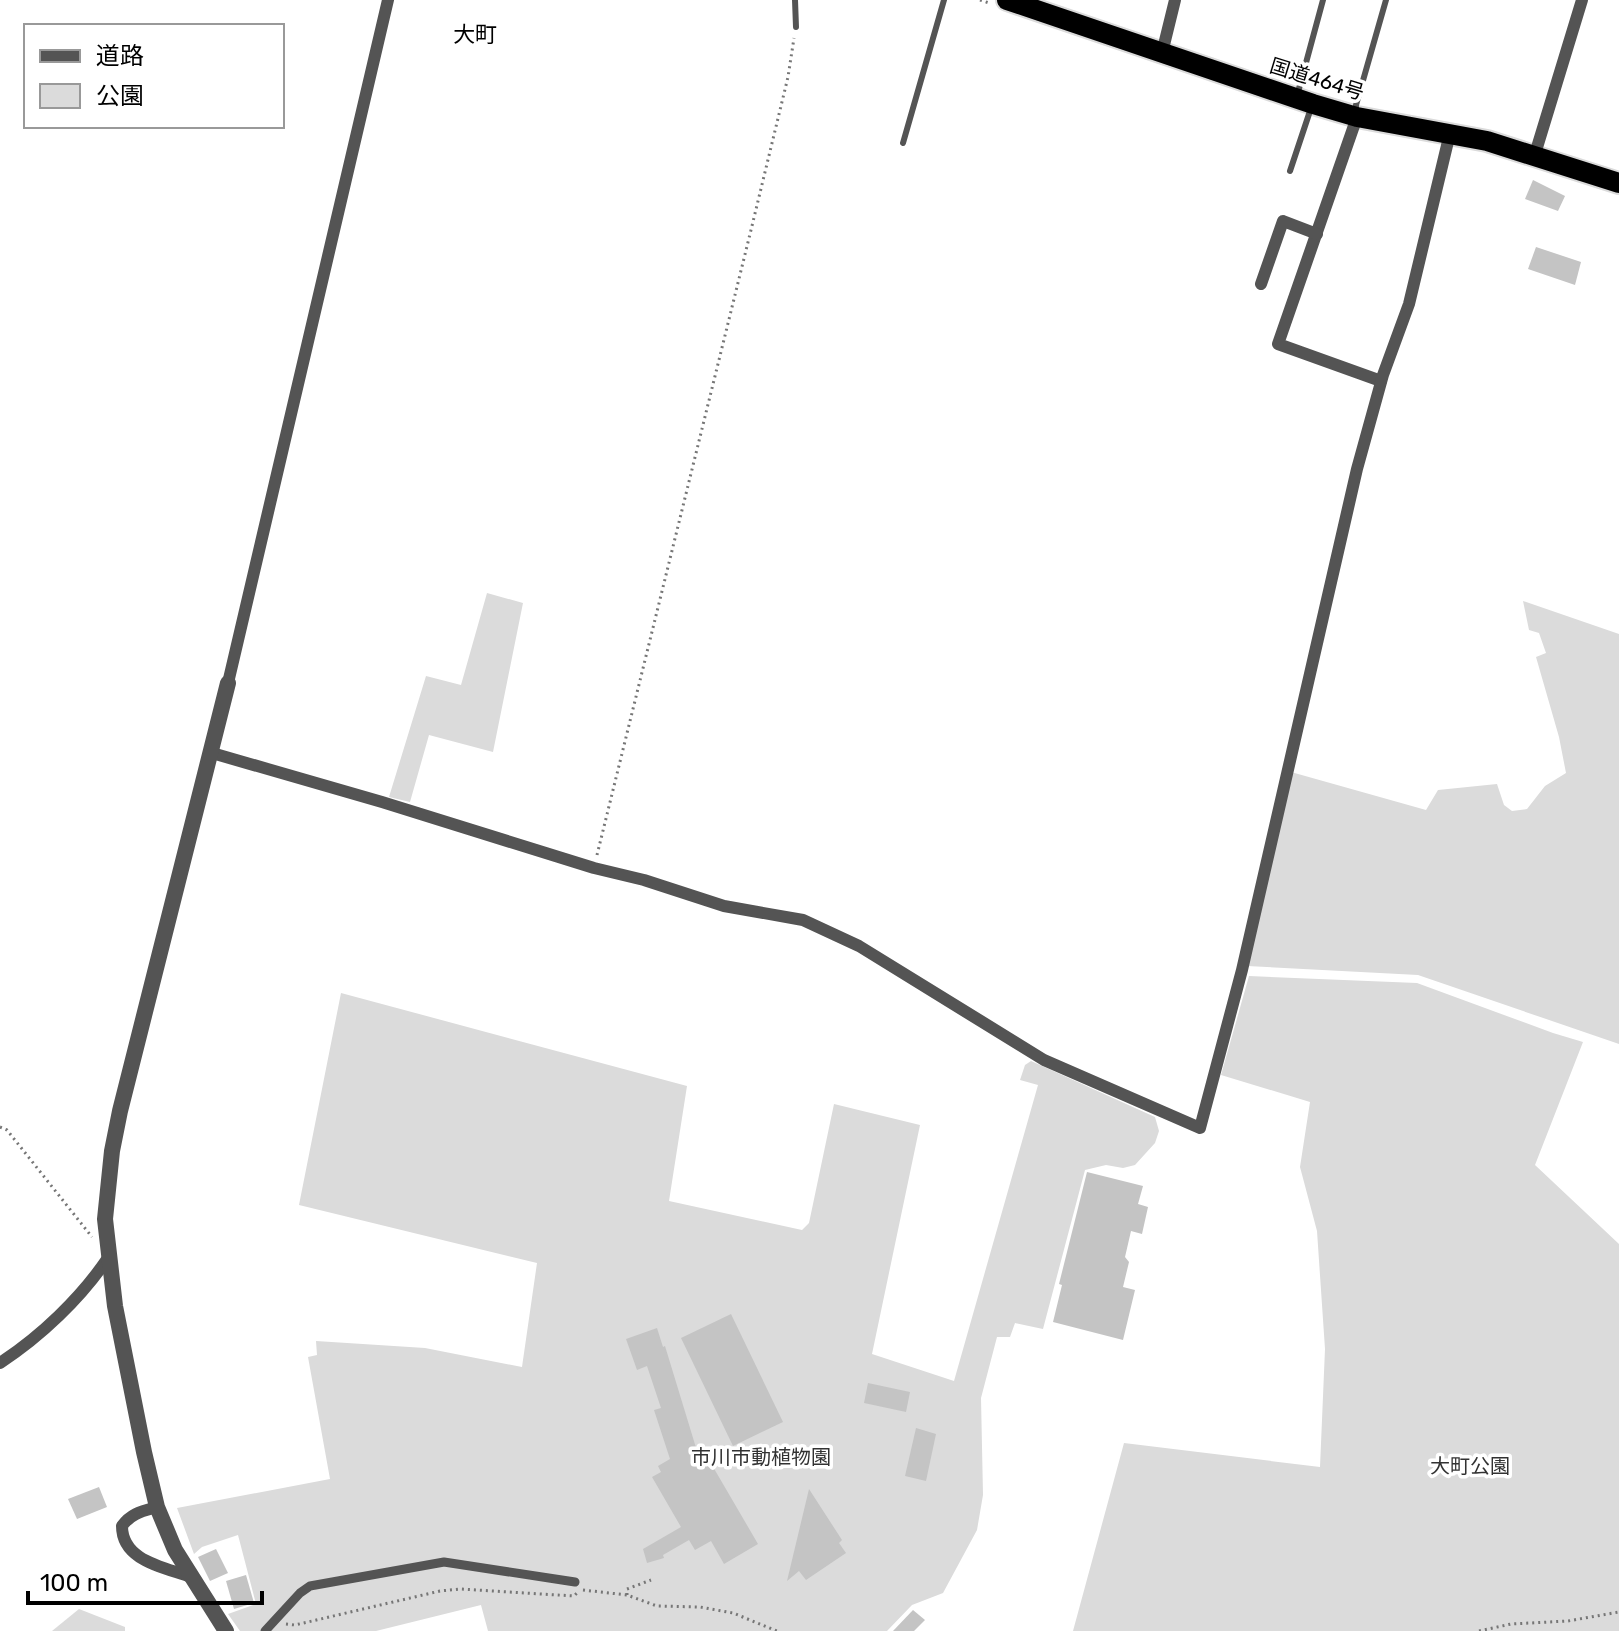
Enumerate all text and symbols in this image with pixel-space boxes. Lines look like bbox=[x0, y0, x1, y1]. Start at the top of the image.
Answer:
district label: 大町 bbox=[453, 21, 497, 48]
legend bbox=[24, 24, 284, 128]
text: 道路 bbox=[96, 42, 144, 70]
street label: 国道464号 bbox=[1267, 53, 1367, 105]
text: 公園 bbox=[96, 82, 144, 110]
park label: 市川市動植物園 bbox=[691, 1445, 831, 1469]
park label: 大町公園 bbox=[1430, 1454, 1510, 1478]
scale bar bbox=[28, 1555, 262, 1605]
text: 100 m bbox=[40, 1569, 108, 1597]

